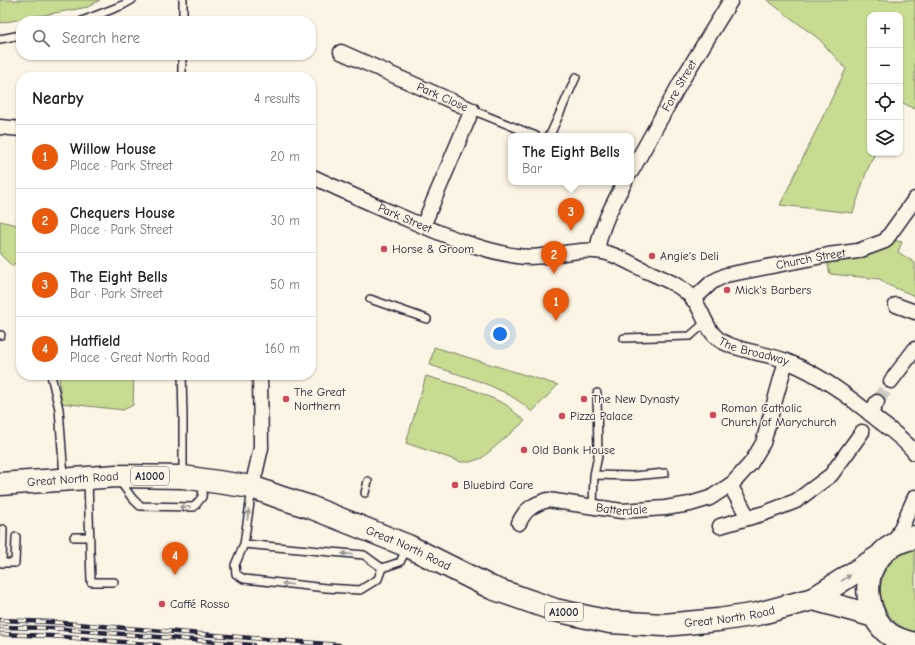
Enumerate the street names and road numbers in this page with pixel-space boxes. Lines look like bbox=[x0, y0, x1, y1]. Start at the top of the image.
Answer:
street label: Fore Street bbox=[659, 57, 700, 114]
street label: Park Close bbox=[415, 80, 470, 114]
street label: Park Street bbox=[376, 200, 434, 236]
street label: Church Street bbox=[775, 246, 847, 272]
street label: The Broadway bbox=[716, 334, 792, 369]
road number: A1000 bbox=[131, 467, 169, 485]
street label: Great North Road bbox=[27, 469, 119, 489]
street label: Batterdale bbox=[595, 500, 648, 518]
street label: Great North Road bbox=[364, 523, 453, 573]
road number: A1000 bbox=[545, 603, 583, 621]
street label: Great North Road bbox=[684, 603, 777, 630]

